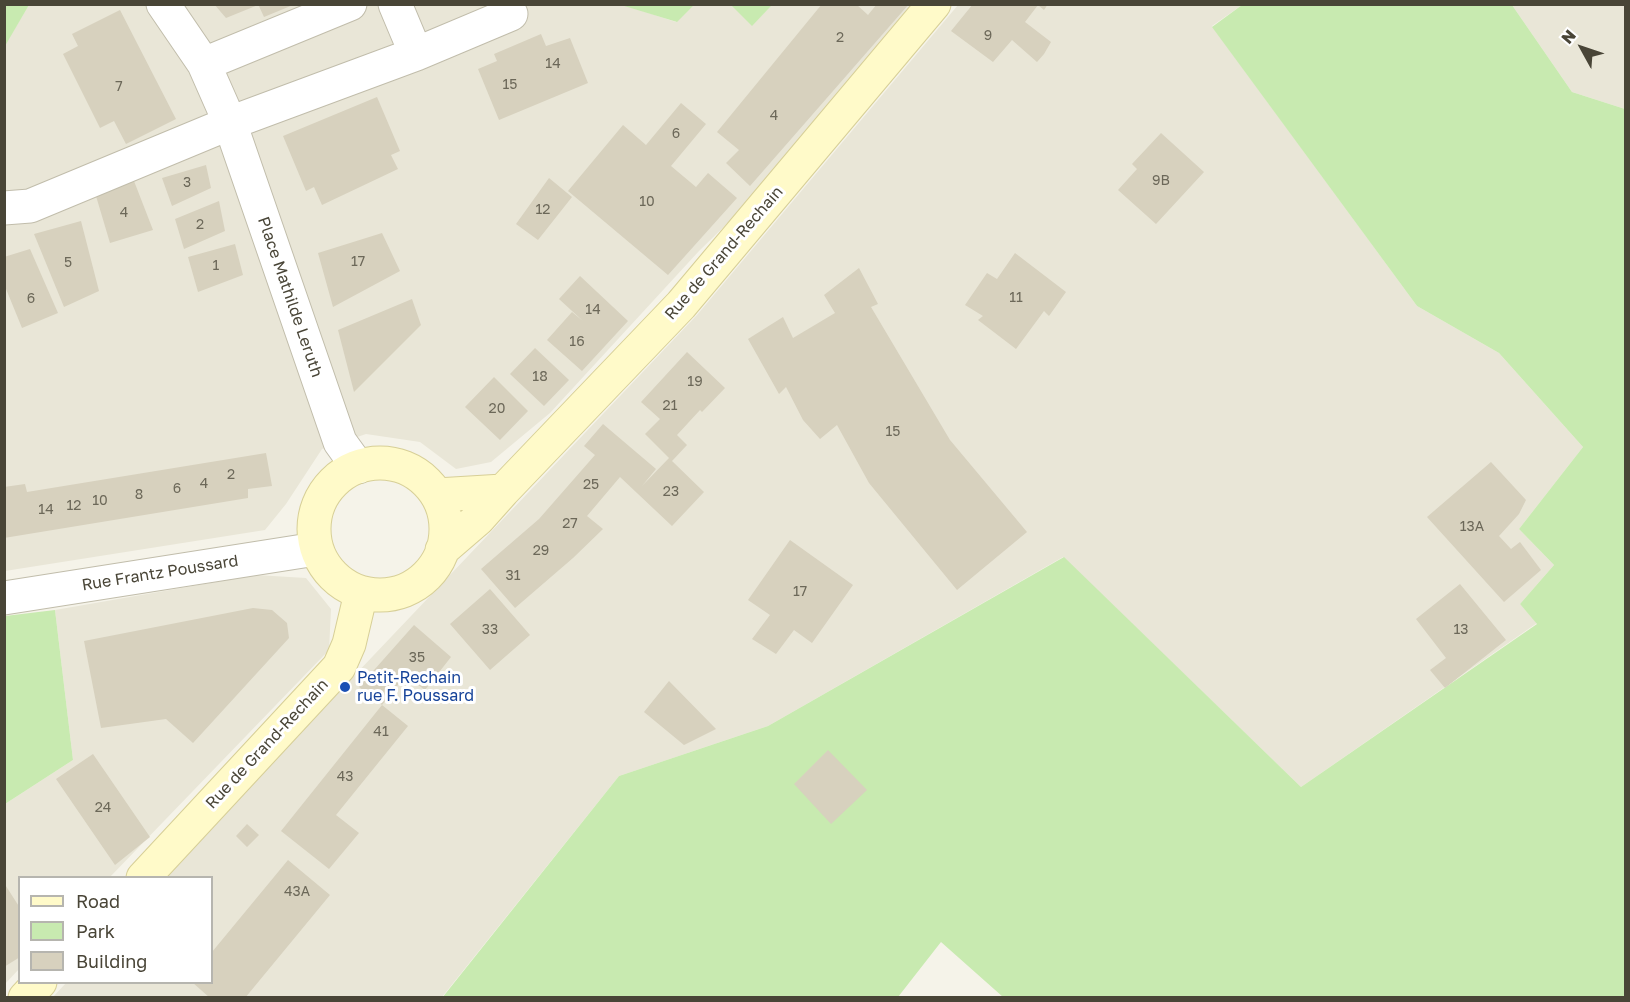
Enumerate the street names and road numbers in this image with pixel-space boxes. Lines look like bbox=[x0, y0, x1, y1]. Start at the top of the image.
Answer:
street label: Rue de Grand-Rechain bbox=[661, 182, 787, 324]
street label: Place Mathilde Leruth bbox=[254, 214, 326, 380]
street label: Rue Frantz Poussard bbox=[80, 551, 240, 595]
street label: Rue de Grand-Rechain bbox=[202, 675, 332, 813]

